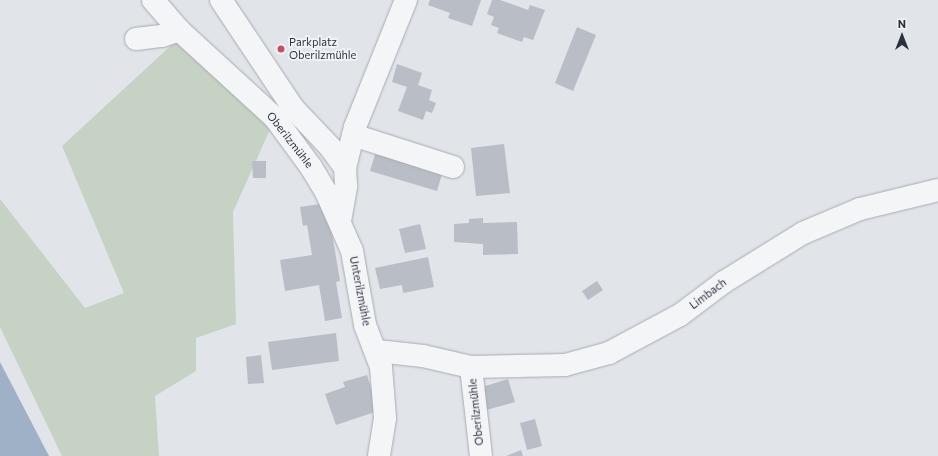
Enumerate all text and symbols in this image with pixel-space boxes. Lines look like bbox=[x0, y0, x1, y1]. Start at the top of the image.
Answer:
north arrow bbox=[882, 16, 922, 56]
text: N bbox=[898, 17, 906, 30]
place label: Parkplatz Oberilzmühle bbox=[289, 36, 356, 62]
marker: Parkplatz Oberilzmühle bbox=[276, 44, 286, 54]
street label: Oberilzmühle bbox=[264, 109, 316, 171]
street label: Unterilzmühle bbox=[347, 255, 373, 327]
street label: Limbach bbox=[687, 276, 729, 312]
street label: Oberilzmühle bbox=[466, 378, 486, 446]

